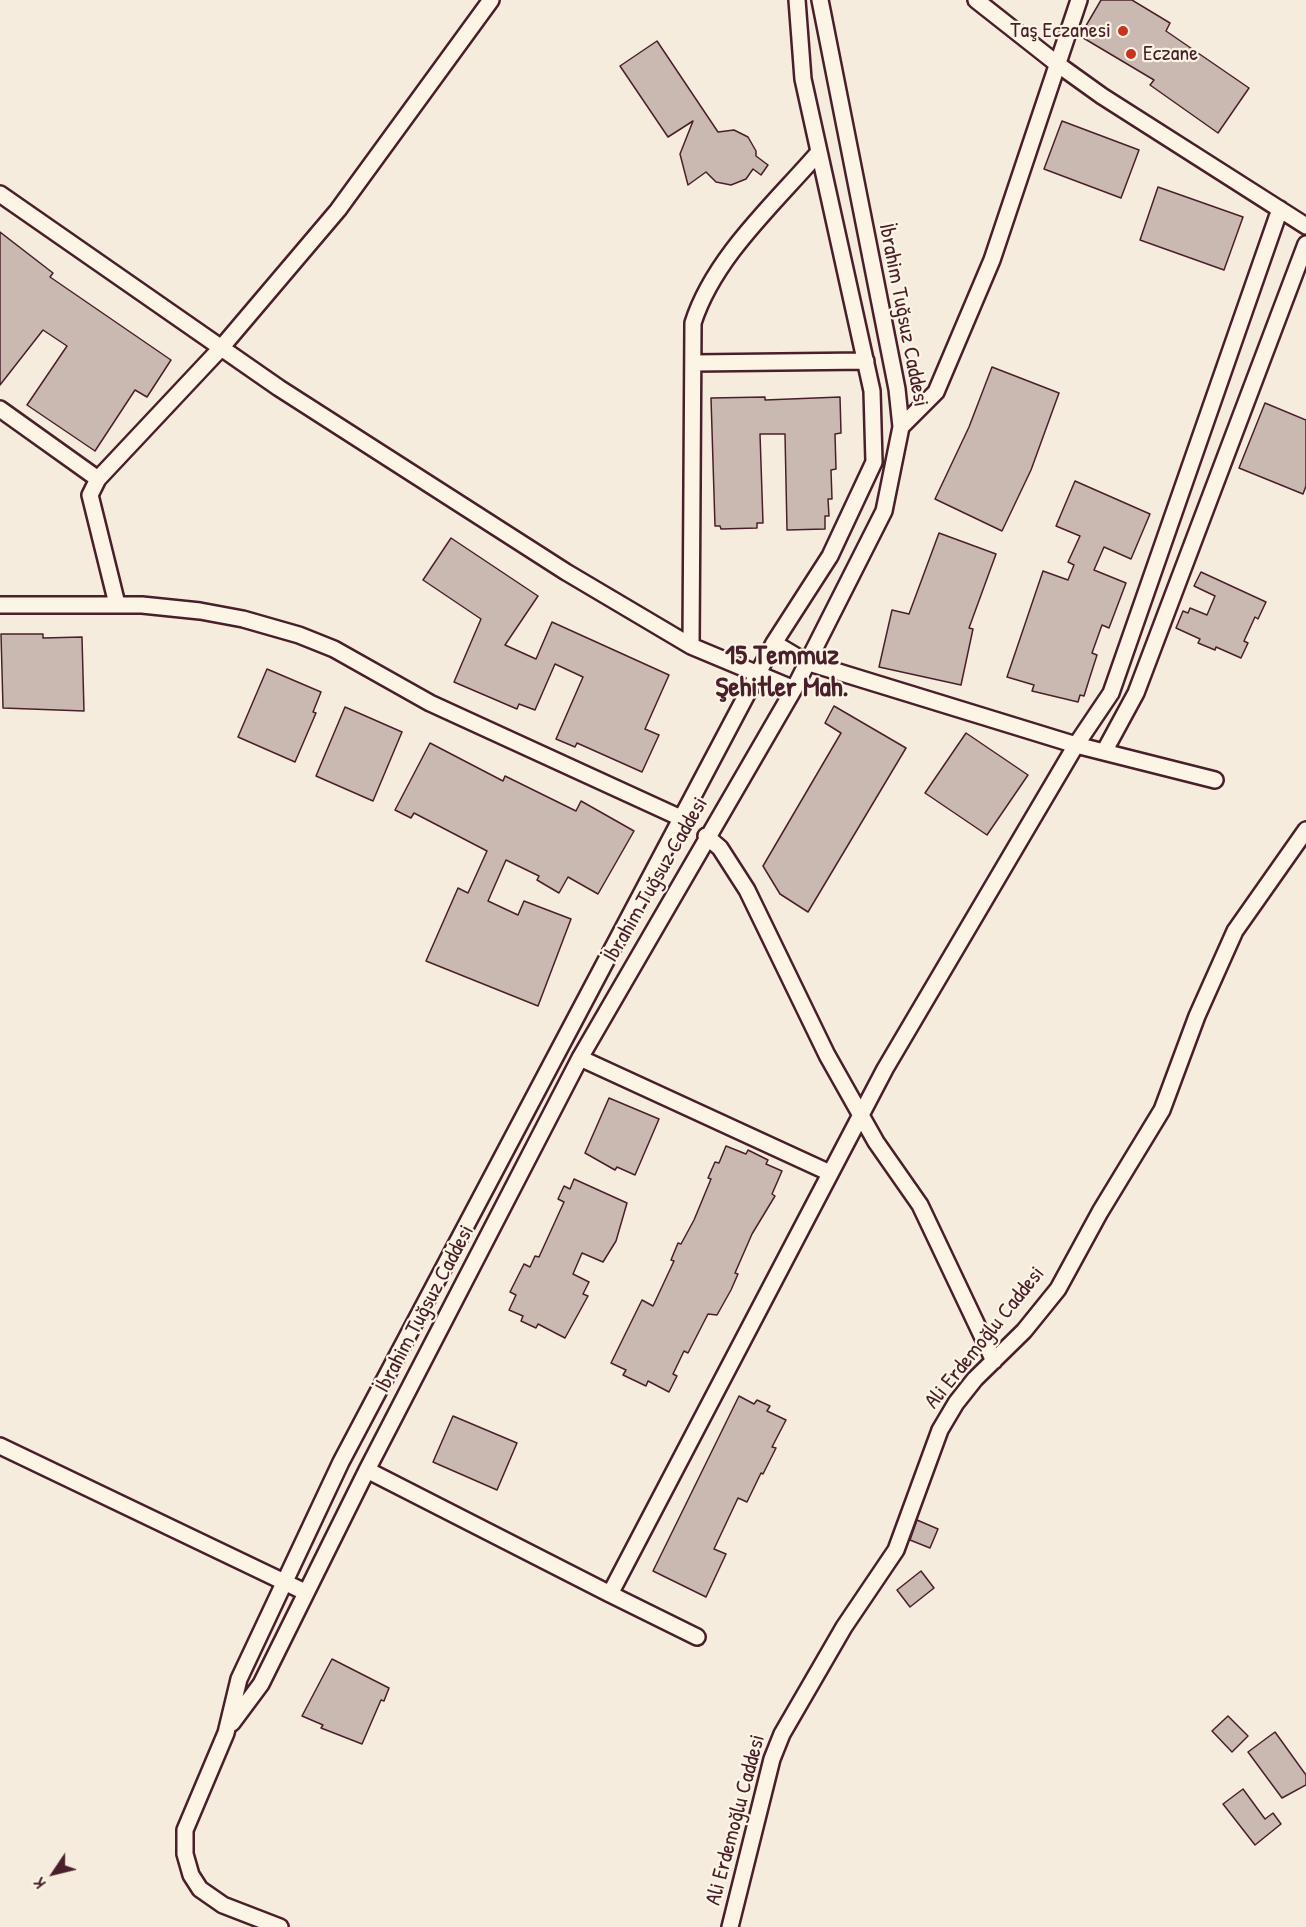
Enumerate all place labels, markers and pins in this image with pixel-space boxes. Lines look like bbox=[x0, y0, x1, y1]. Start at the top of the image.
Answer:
place label: Taş Eczanesi bbox=[1010, 18, 1111, 44]
marker: Taş Eczanesi bbox=[1116, 24, 1130, 38]
place label: Eczane bbox=[1143, 41, 1198, 67]
marker: Eczane bbox=[1124, 47, 1138, 61]

